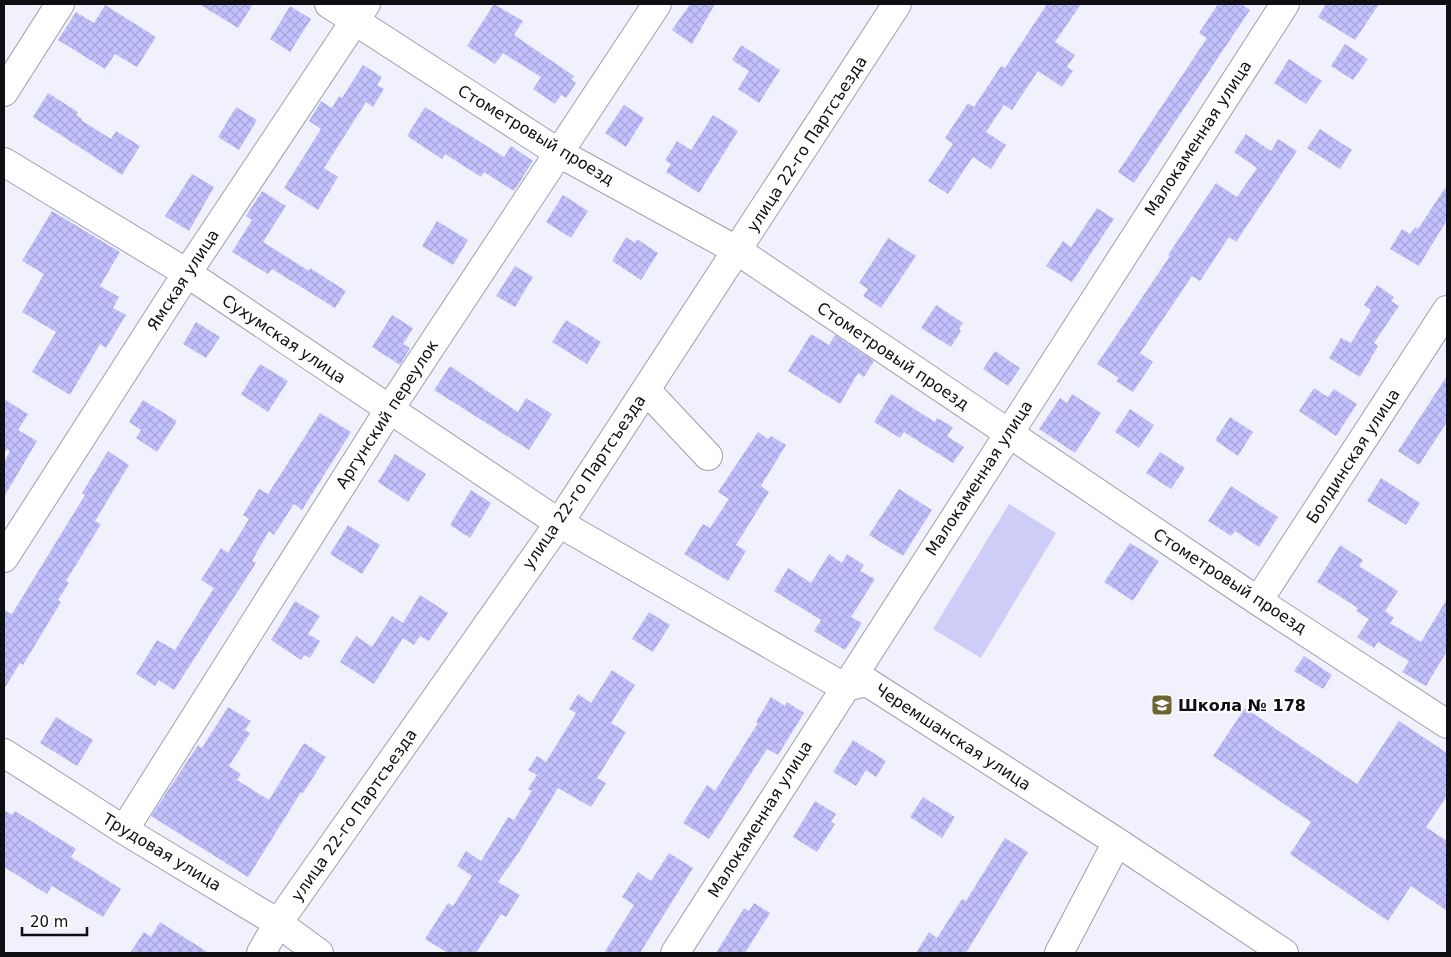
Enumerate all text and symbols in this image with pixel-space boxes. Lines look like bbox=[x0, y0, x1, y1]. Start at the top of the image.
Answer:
street label: улица 22-го Партсъезда bbox=[743, 52, 871, 236]
street label: Малокаменная улица bbox=[1141, 57, 1255, 219]
street label: Стометровый проезд bbox=[454, 81, 618, 189]
street label: Ямская улица bbox=[143, 226, 223, 334]
street label: Сухумская улица bbox=[218, 290, 350, 388]
street label: Стометровый проезд bbox=[814, 298, 972, 414]
street label: Аргунский переулок bbox=[332, 336, 442, 492]
street label: Болдинская улица bbox=[1302, 385, 1404, 527]
street label: улица 22-го Партсъезда bbox=[519, 391, 649, 573]
street label: Малокаменная улица bbox=[922, 397, 1036, 559]
street label: Стометровый проезд bbox=[1150, 524, 1310, 638]
street label: Черемшанская улица bbox=[872, 680, 1034, 794]
school or university icon: Школа № 178 bbox=[1150, 693, 1174, 717]
place label: Школа № 178 bbox=[1178, 696, 1306, 715]
street label: улица 22-го Партсъезда bbox=[287, 725, 421, 905]
street label: Малокаменная улица bbox=[704, 737, 816, 901]
street label: Трудовая улица bbox=[98, 809, 225, 895]
scale bar bbox=[22, 904, 88, 936]
text: 20 m bbox=[30, 913, 68, 931]

